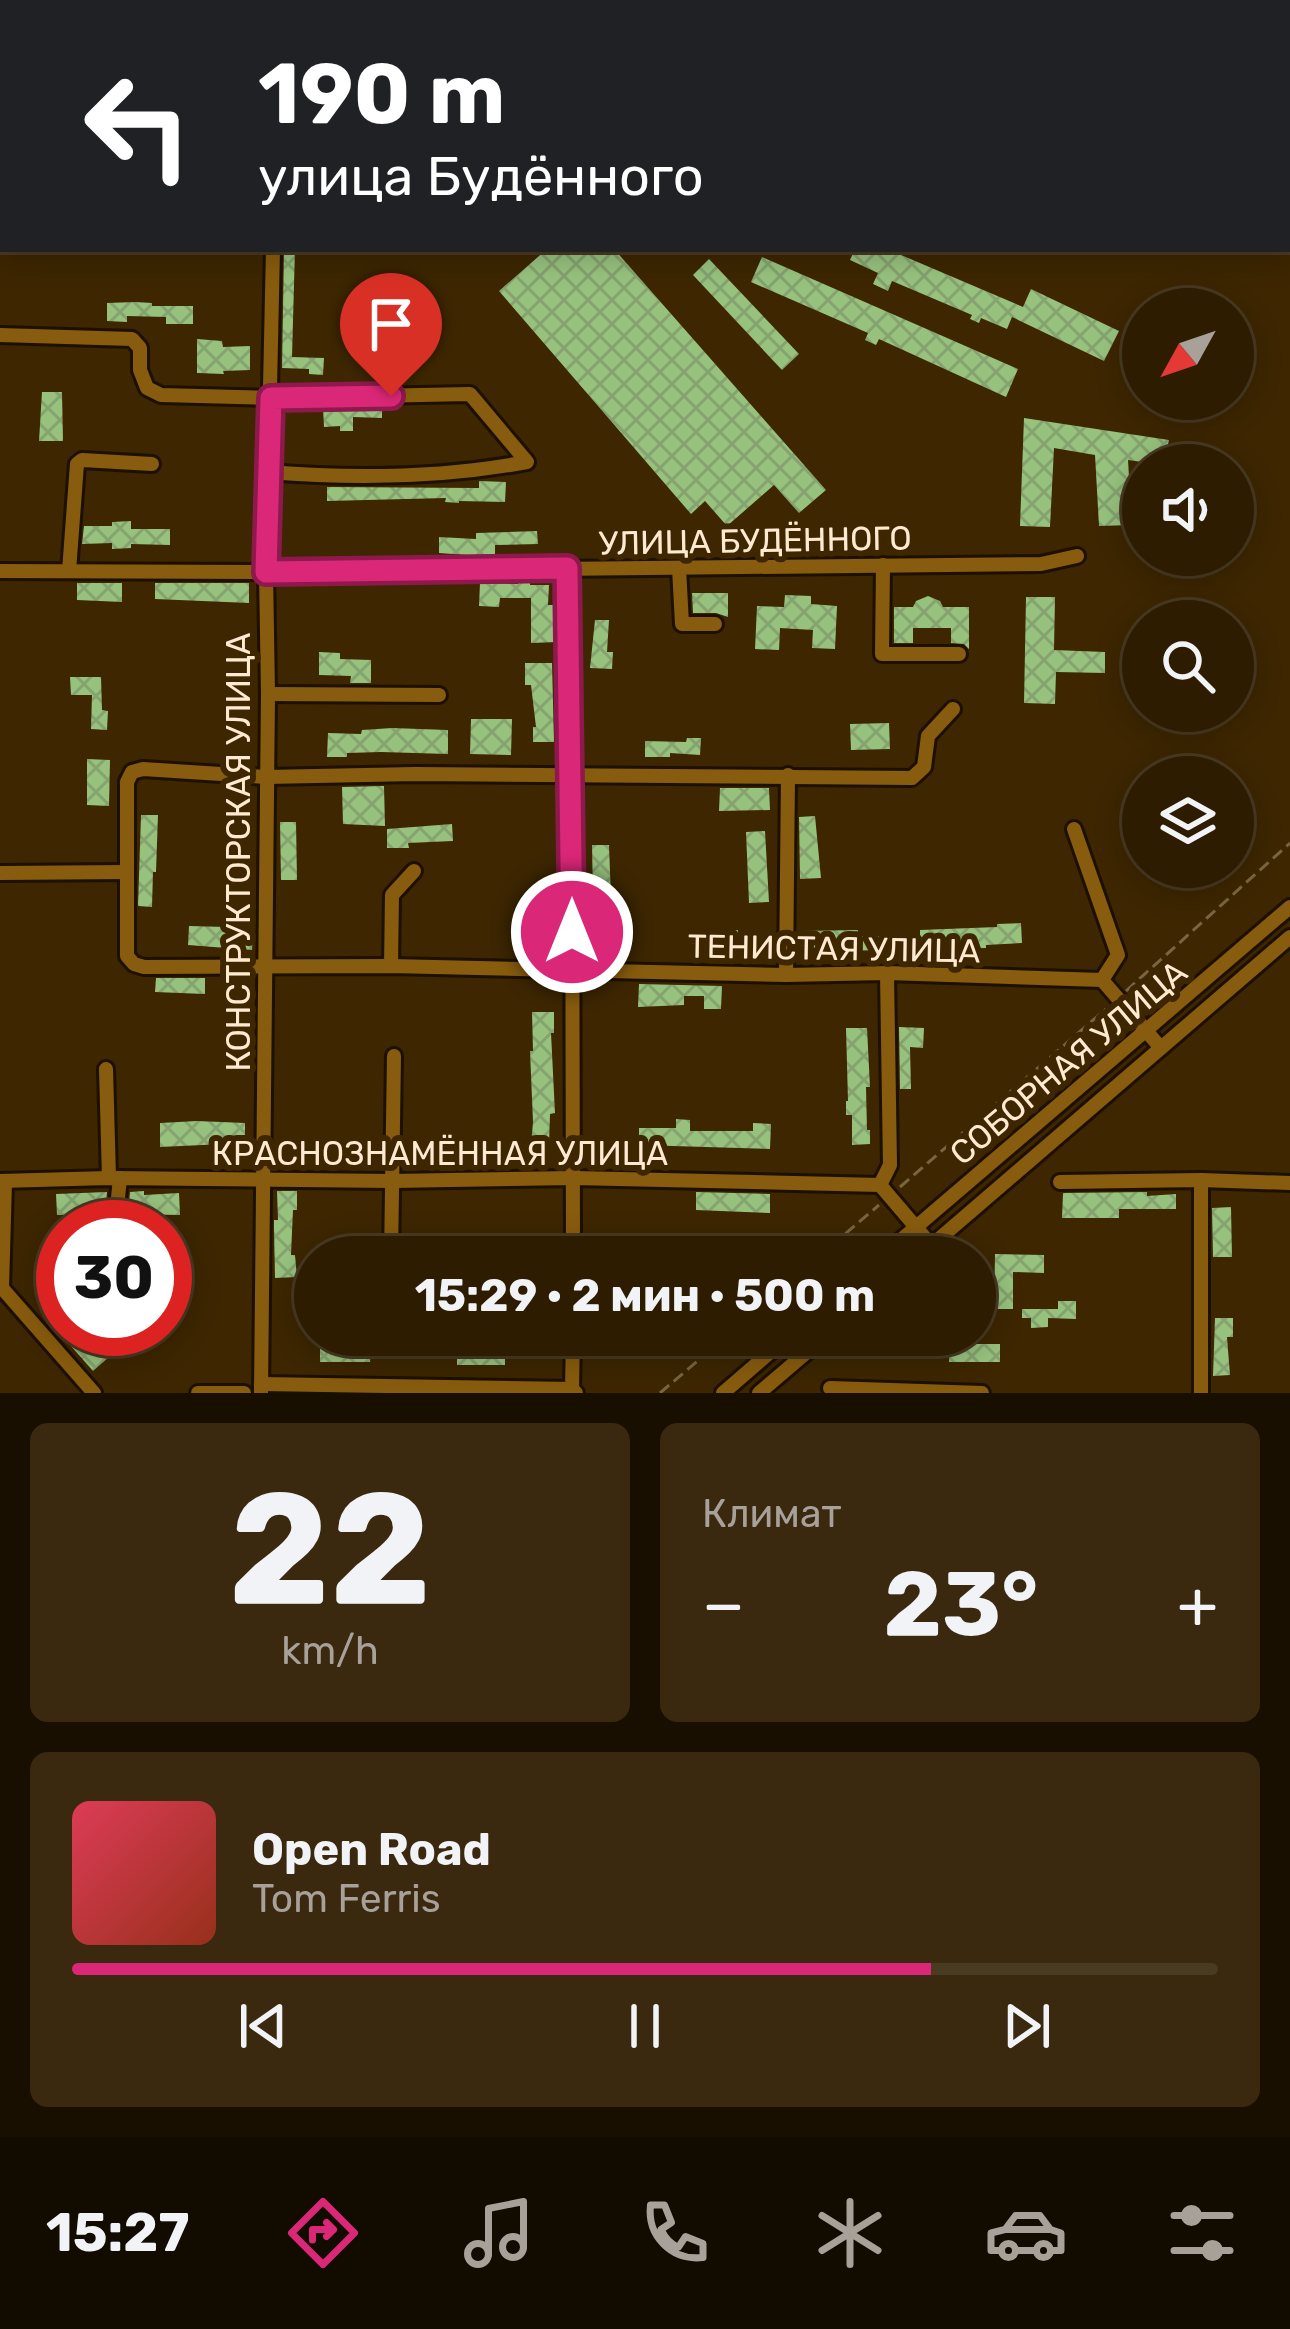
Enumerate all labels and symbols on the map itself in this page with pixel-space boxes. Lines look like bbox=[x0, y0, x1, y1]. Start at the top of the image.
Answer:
pin bbox=[340, 273, 442, 396]
north arrow bbox=[1122, 288, 1254, 420]
street label: УЛИЦА БУДЁННОГО bbox=[598, 518, 912, 563]
street label: КОНСТРУКТОРСКАЯ УЛИЦА bbox=[219, 633, 258, 1071]
position arrow bbox=[509, 869, 635, 995]
street label: ТЕНИСТАЯ УЛИЦА bbox=[687, 926, 981, 971]
street label: СОБОРНАЯ УЛИЦА bbox=[942, 952, 1195, 1173]
street label: КРАСНОЗНАМЁННАЯ УЛИЦА bbox=[212, 1134, 668, 1173]
speed limit sign: 30 bbox=[36, 1200, 192, 1356]

